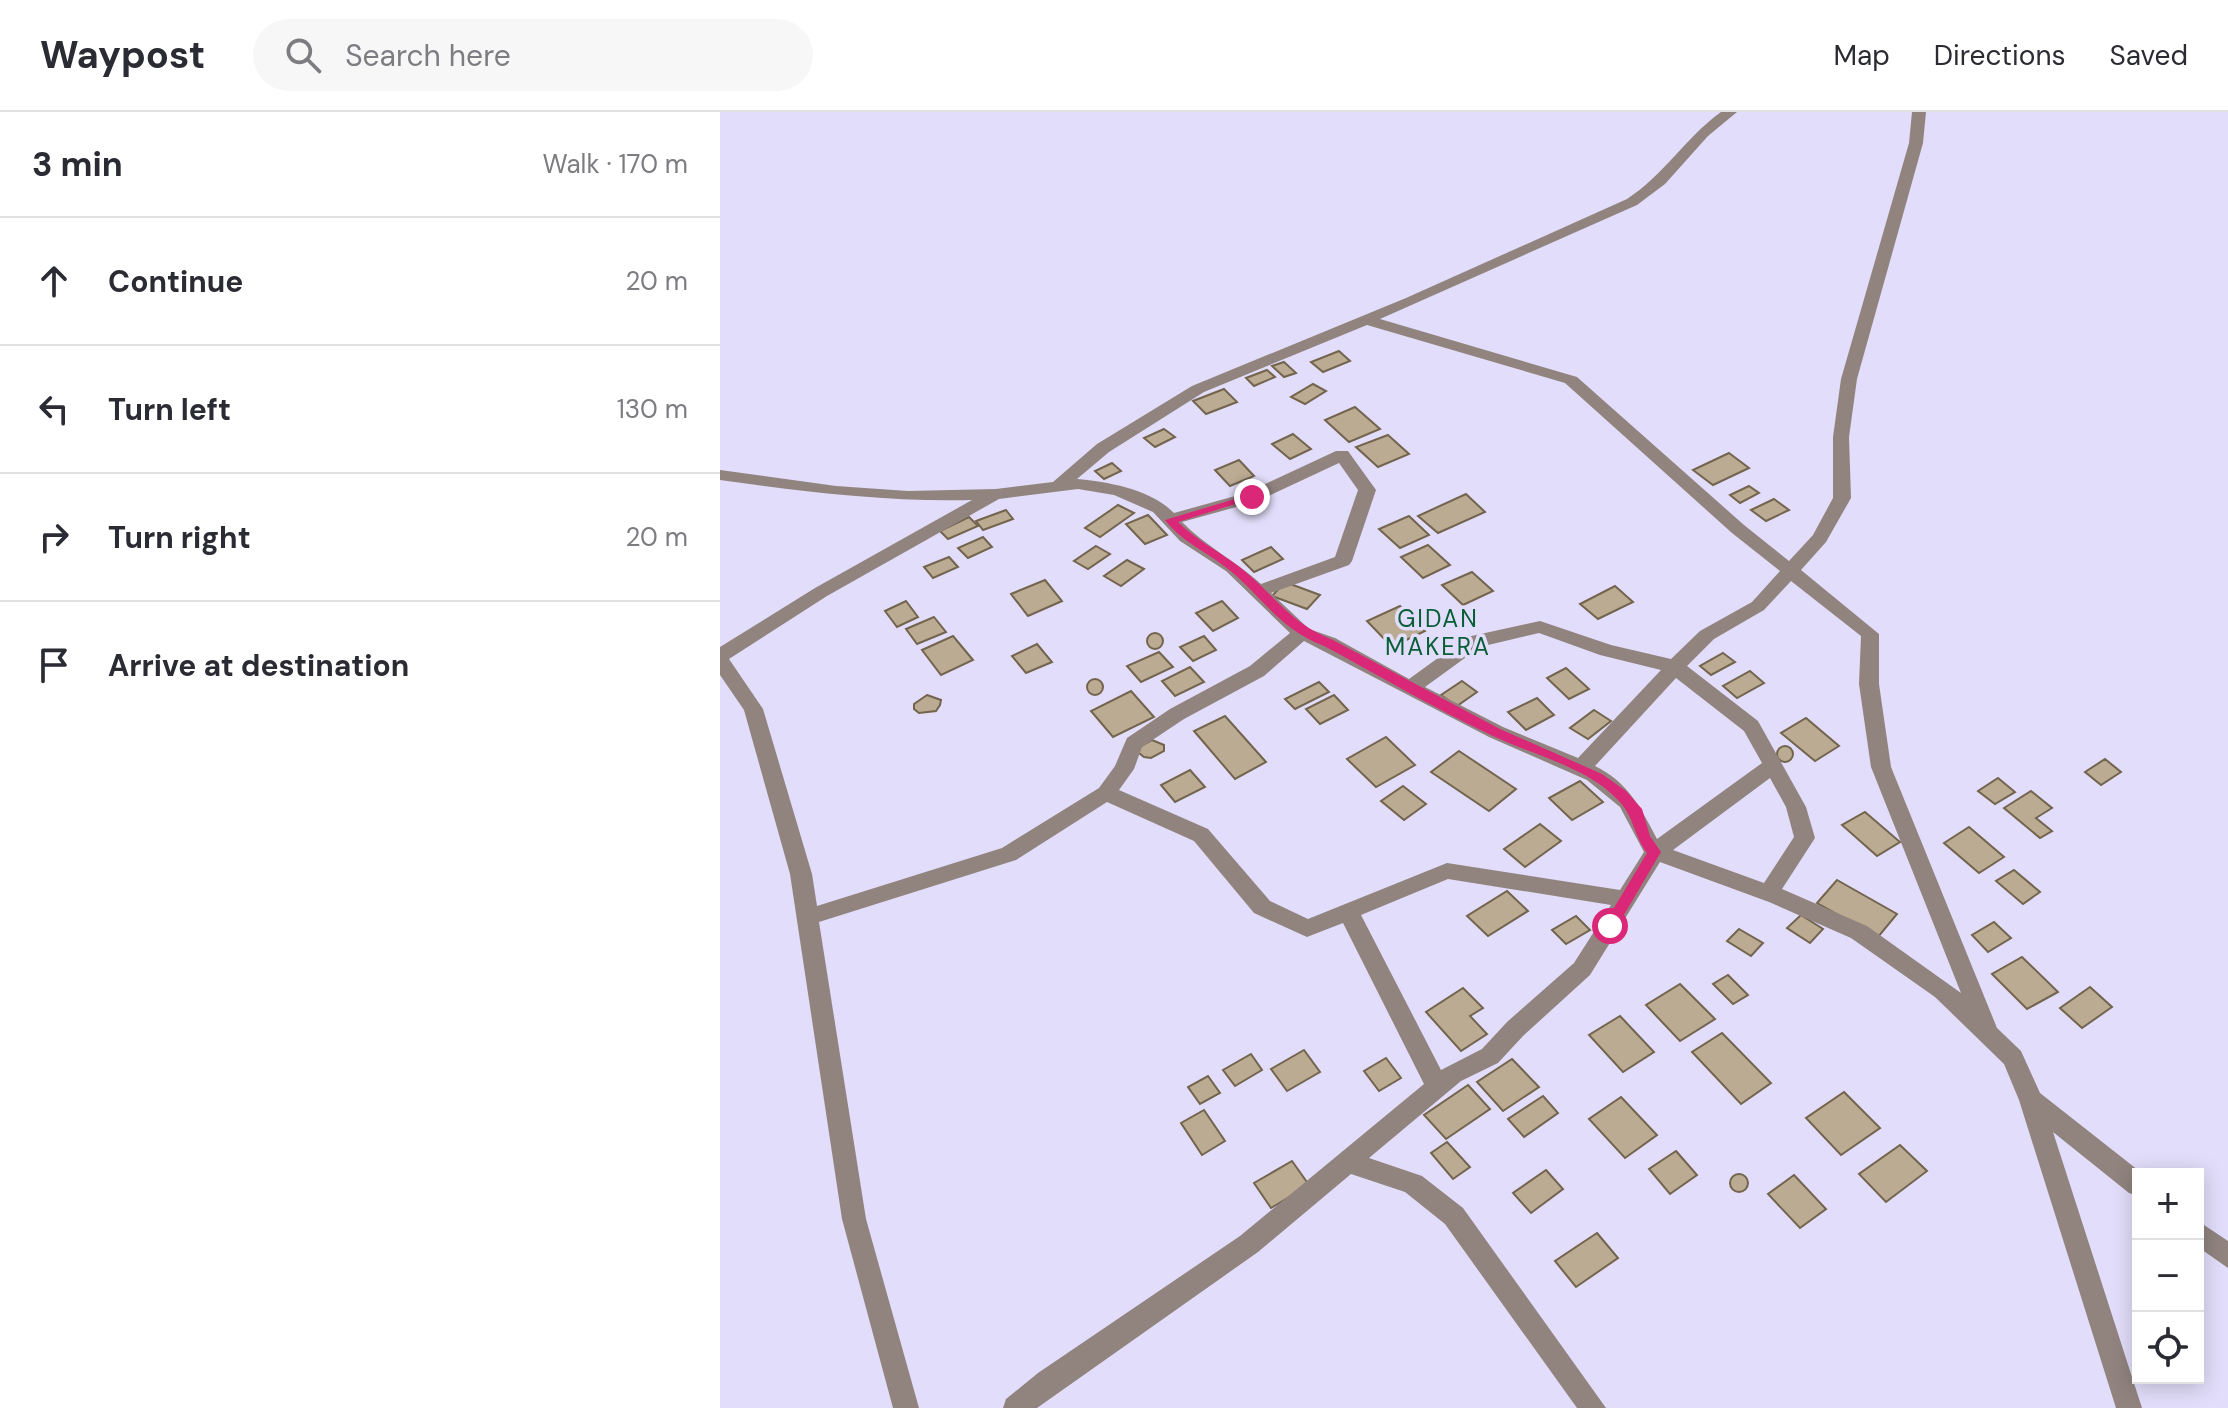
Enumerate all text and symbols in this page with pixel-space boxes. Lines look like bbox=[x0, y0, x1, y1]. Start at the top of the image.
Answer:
search box bbox=[253, 19, 813, 91]
text: Waypost bbox=[40, 30, 205, 80]
icon: search bbox=[281, 33, 325, 77]
text: Search here bbox=[345, 36, 511, 75]
text: Map bbox=[1833, 37, 1890, 74]
text: Directions bbox=[1934, 37, 2066, 74]
text: Saved bbox=[2110, 37, 2188, 74]
text: 3 min bbox=[32, 142, 123, 187]
text: Walk · 170 m bbox=[543, 147, 688, 181]
icon: ahead bbox=[32, 259, 76, 303]
text: Continue bbox=[108, 262, 243, 301]
text: 20 m bbox=[625, 264, 688, 298]
icon: left bbox=[32, 387, 76, 431]
text: Turn left bbox=[108, 390, 231, 429]
text: 130 m bbox=[617, 392, 688, 426]
route end bbox=[1234, 479, 1270, 515]
icon: right bbox=[32, 515, 76, 559]
text: Turn right bbox=[108, 518, 251, 557]
text: 20 m bbox=[625, 520, 688, 554]
district label: GIDAN MAKERA bbox=[1385, 603, 1491, 662]
icon: arrive bbox=[32, 643, 76, 687]
text: Arrive at destination bbox=[108, 646, 409, 685]
route start bbox=[1592, 908, 1628, 944]
map controls bbox=[2132, 1168, 2204, 1384]
button: + bbox=[2132, 1168, 2204, 1240]
button: − bbox=[2132, 1240, 2204, 1312]
button: locate bbox=[2132, 1312, 2204, 1384]

